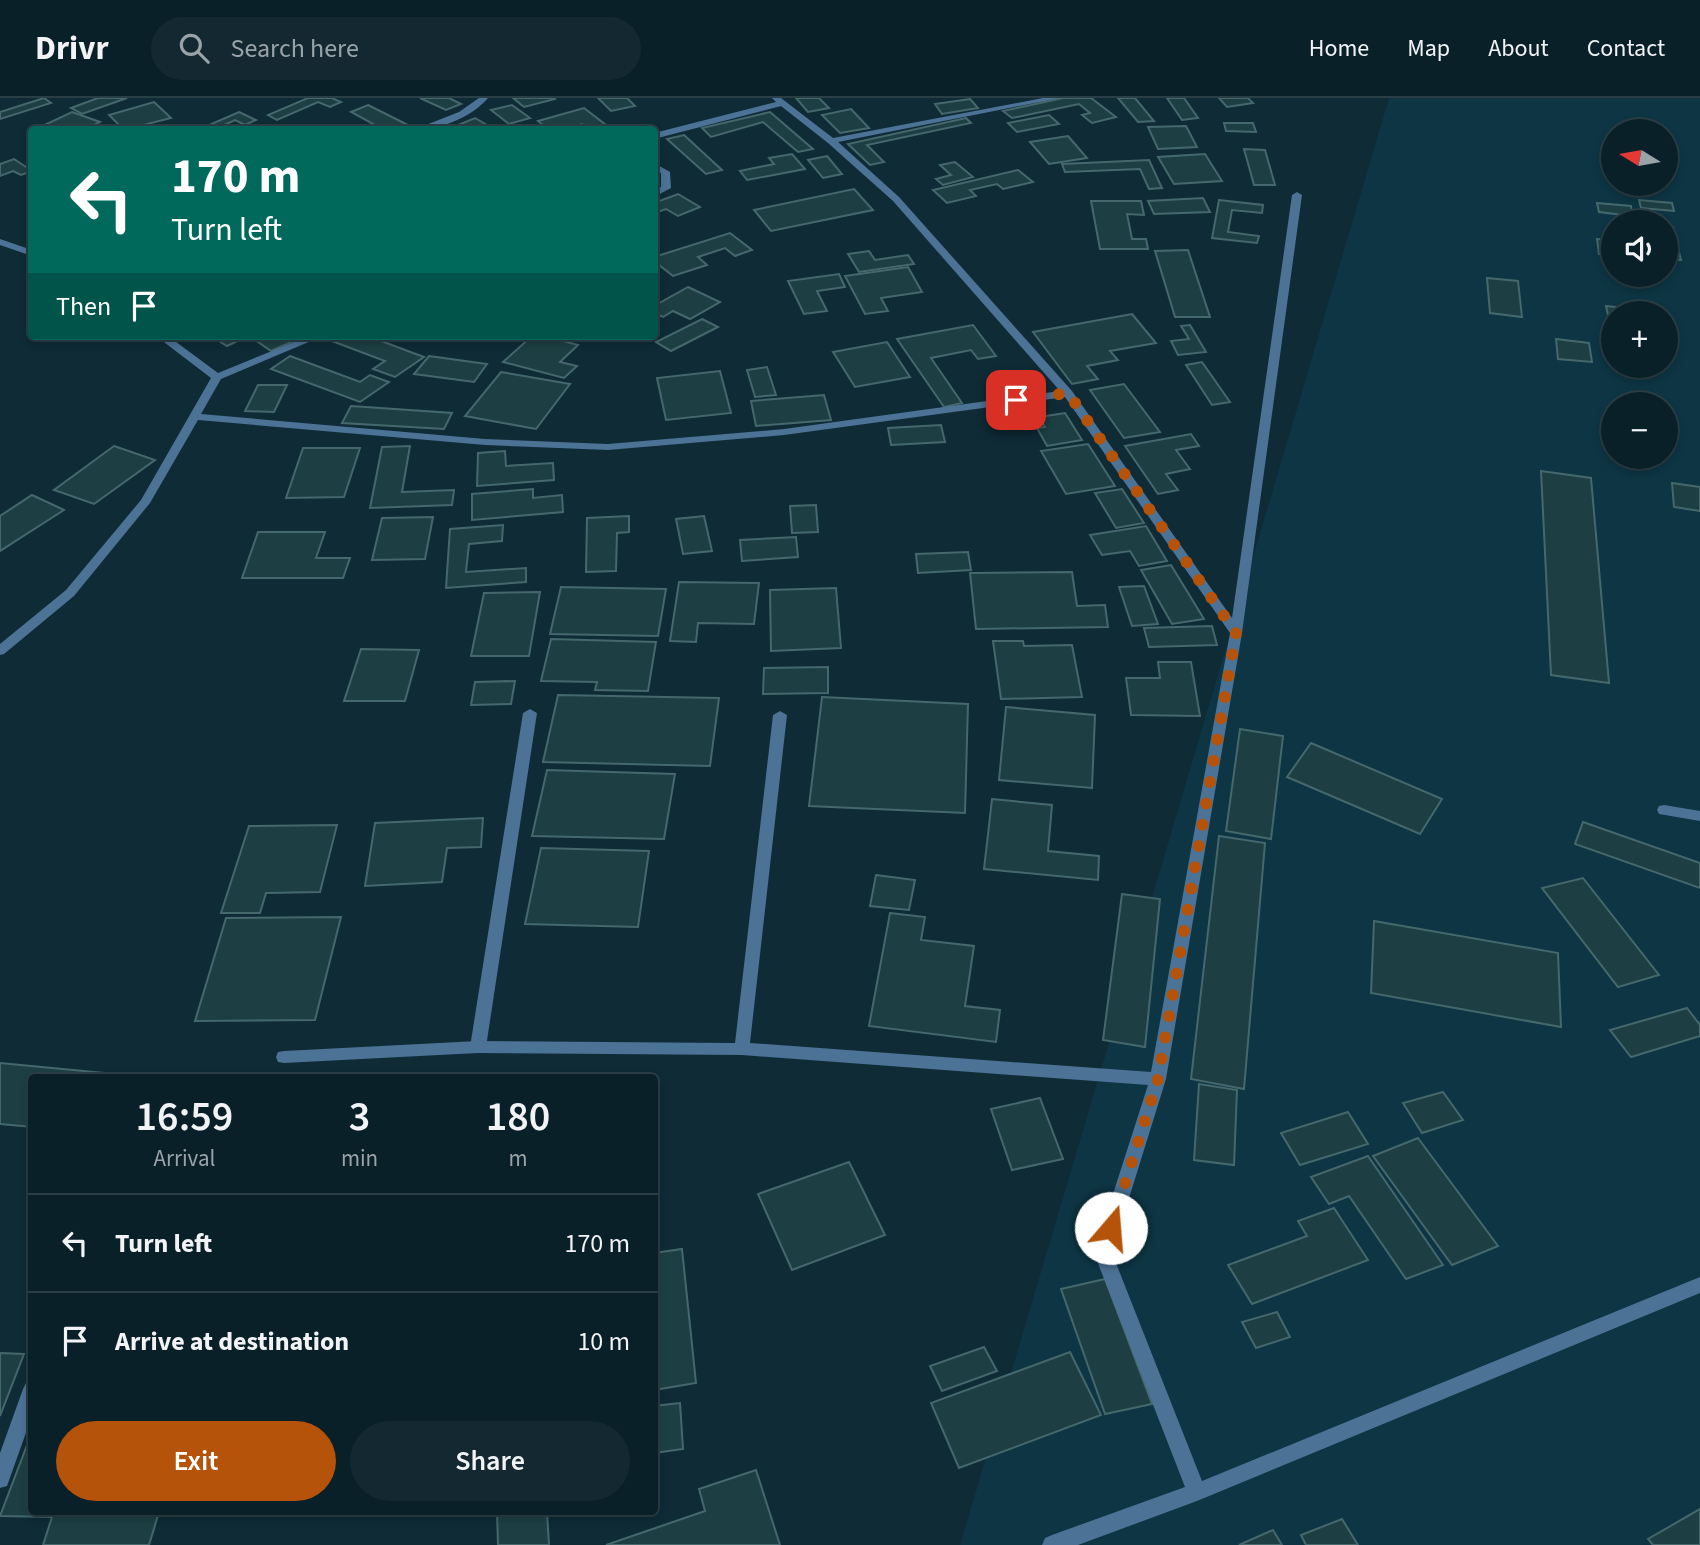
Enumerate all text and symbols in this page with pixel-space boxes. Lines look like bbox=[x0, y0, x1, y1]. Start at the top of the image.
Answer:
search box bbox=[151, 17, 641, 80]
text: Drivr bbox=[35, 25, 109, 72]
icon: search bbox=[175, 29, 213, 67]
text: Search here bbox=[231, 30, 359, 67]
text: Home bbox=[1309, 31, 1369, 66]
text: Map bbox=[1407, 31, 1450, 66]
text: About bbox=[1488, 31, 1549, 66]
text: Contact bbox=[1587, 31, 1665, 66]
north arrow bbox=[1601, 119, 1678, 196]
map controls bbox=[1601, 119, 1678, 469]
text: 170 m bbox=[171, 142, 300, 212]
icon: left bbox=[56, 154, 147, 245]
text: Turn left bbox=[171, 207, 282, 253]
button: sound bbox=[1601, 210, 1678, 287]
icon: arrive bbox=[125, 287, 163, 325]
text: Then bbox=[56, 288, 111, 325]
button: + bbox=[1601, 301, 1678, 378]
pin bbox=[986, 370, 1046, 430]
icon: arrive bbox=[997, 381, 1035, 419]
button: − bbox=[1601, 392, 1678, 469]
text: 16:59 bbox=[136, 1087, 233, 1147]
text: 3 bbox=[349, 1087, 370, 1147]
text: 180 bbox=[486, 1087, 550, 1147]
text: Arrival bbox=[154, 1142, 215, 1175]
text: min bbox=[341, 1142, 378, 1175]
text: m bbox=[509, 1142, 528, 1175]
position arrow bbox=[1074, 1191, 1148, 1265]
icon: left bbox=[56, 1224, 94, 1262]
text: Turn left bbox=[115, 1225, 212, 1262]
text: 170 m bbox=[564, 1225, 630, 1262]
icon: arrive bbox=[56, 1322, 94, 1360]
text: Arrive at destination bbox=[115, 1323, 349, 1360]
text: 10 m bbox=[577, 1323, 630, 1360]
button: Exit bbox=[56, 1421, 336, 1501]
button: Share bbox=[350, 1421, 630, 1501]

